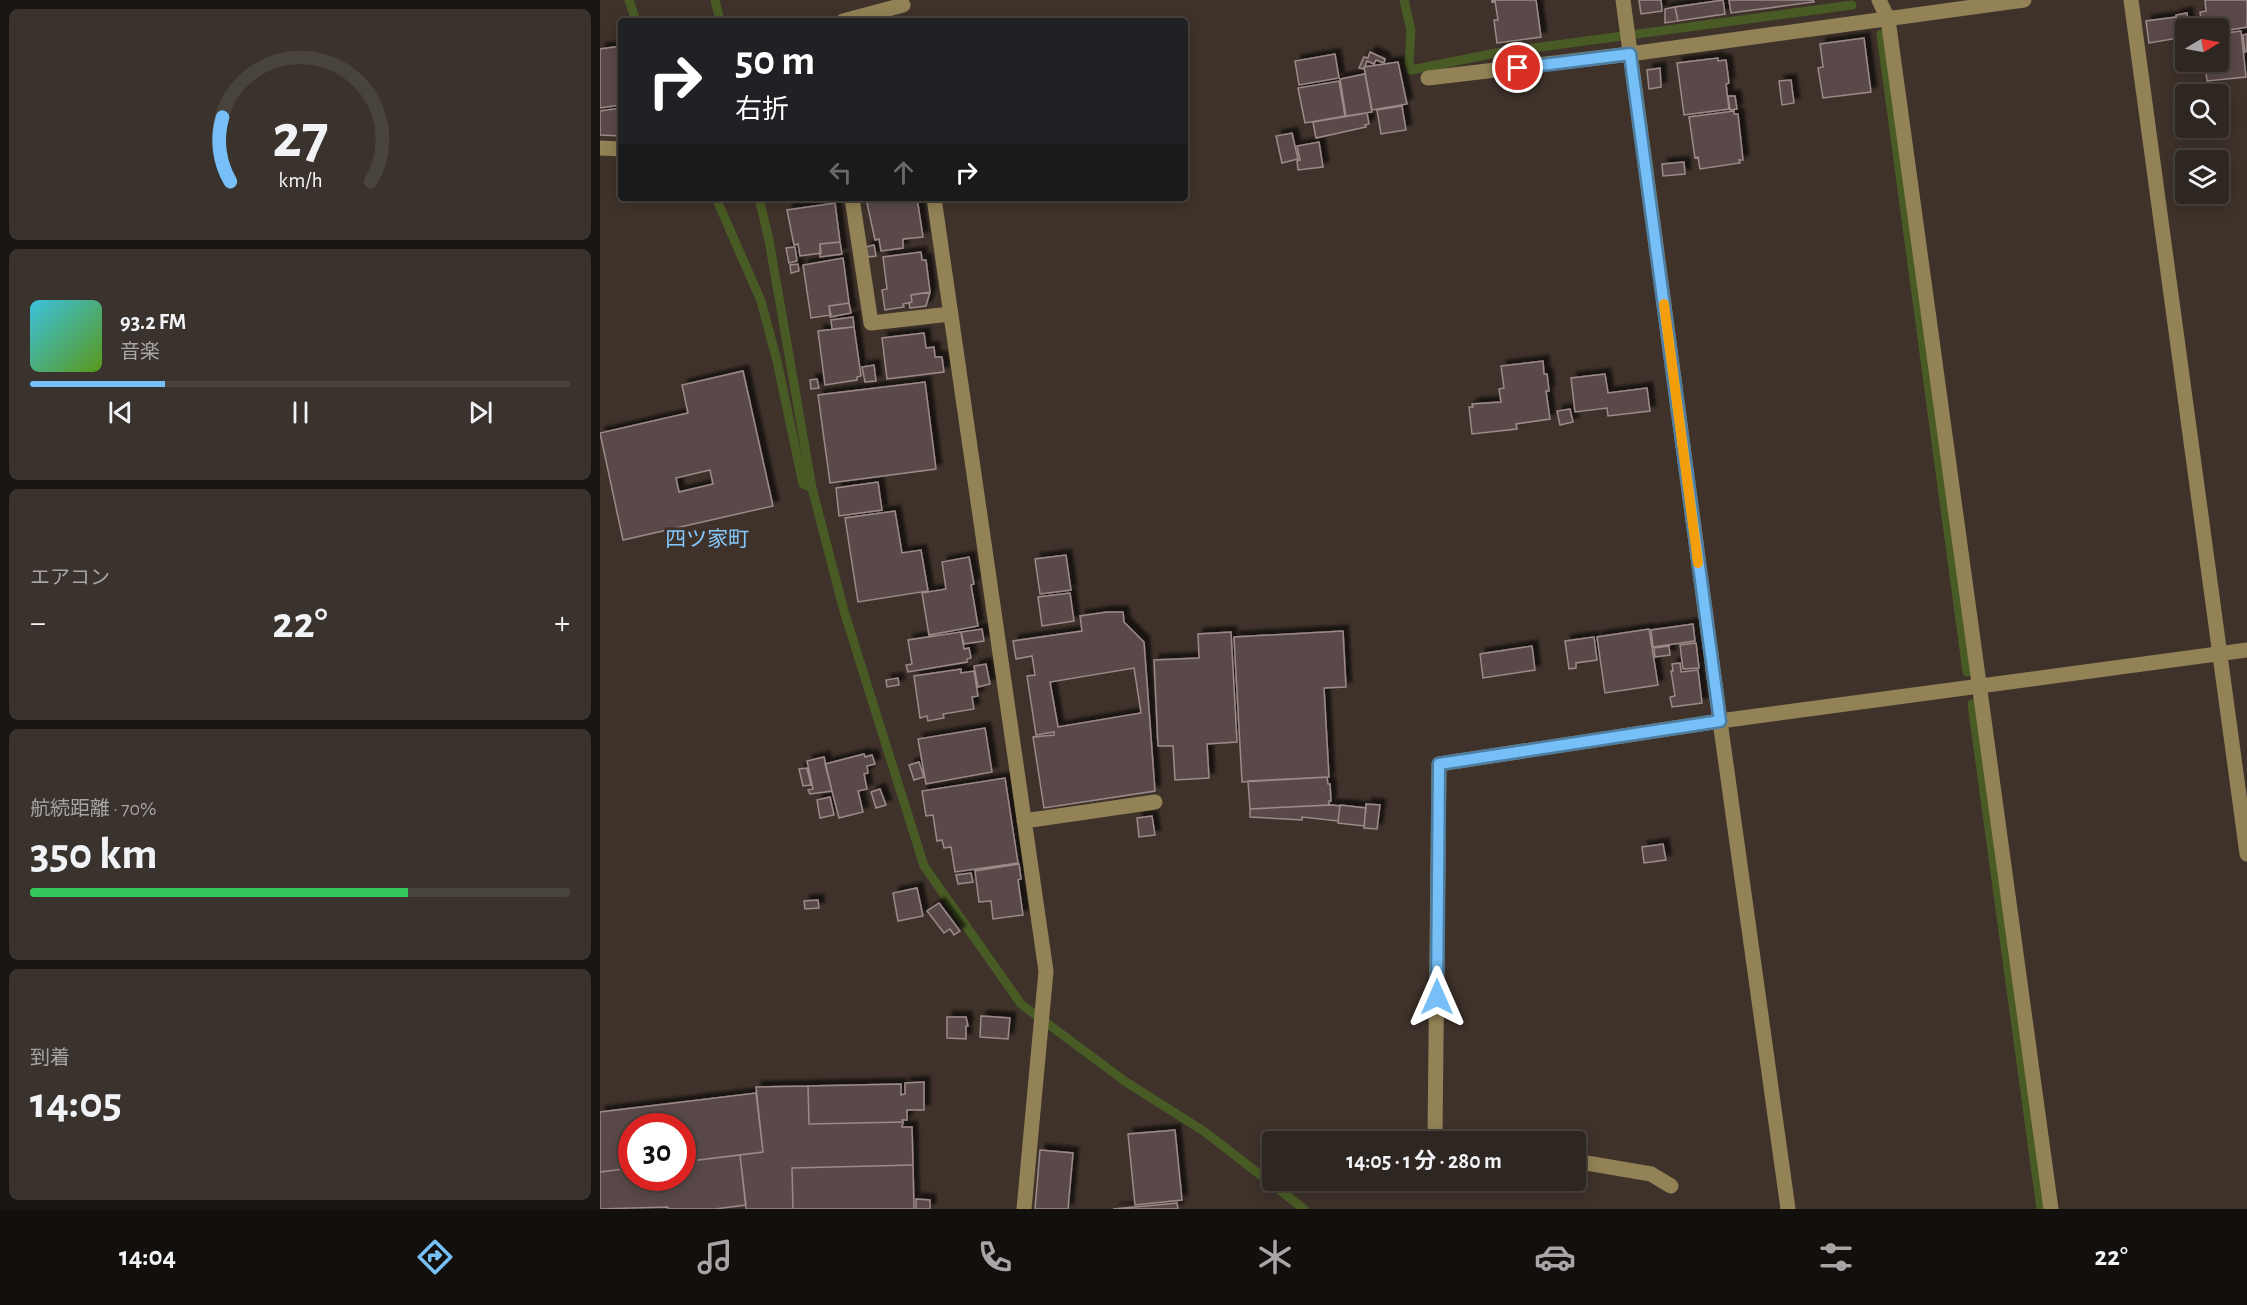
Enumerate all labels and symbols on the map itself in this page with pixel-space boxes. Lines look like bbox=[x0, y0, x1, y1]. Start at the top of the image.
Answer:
north arrow bbox=[2175, 18, 2229, 72]
pin bbox=[1492, 42, 1543, 93]
district label: 四ツ家町 bbox=[665, 528, 749, 550]
position arrow bbox=[1405, 965, 1469, 1029]
speed limit sign: 30 bbox=[618, 1113, 696, 1191]

